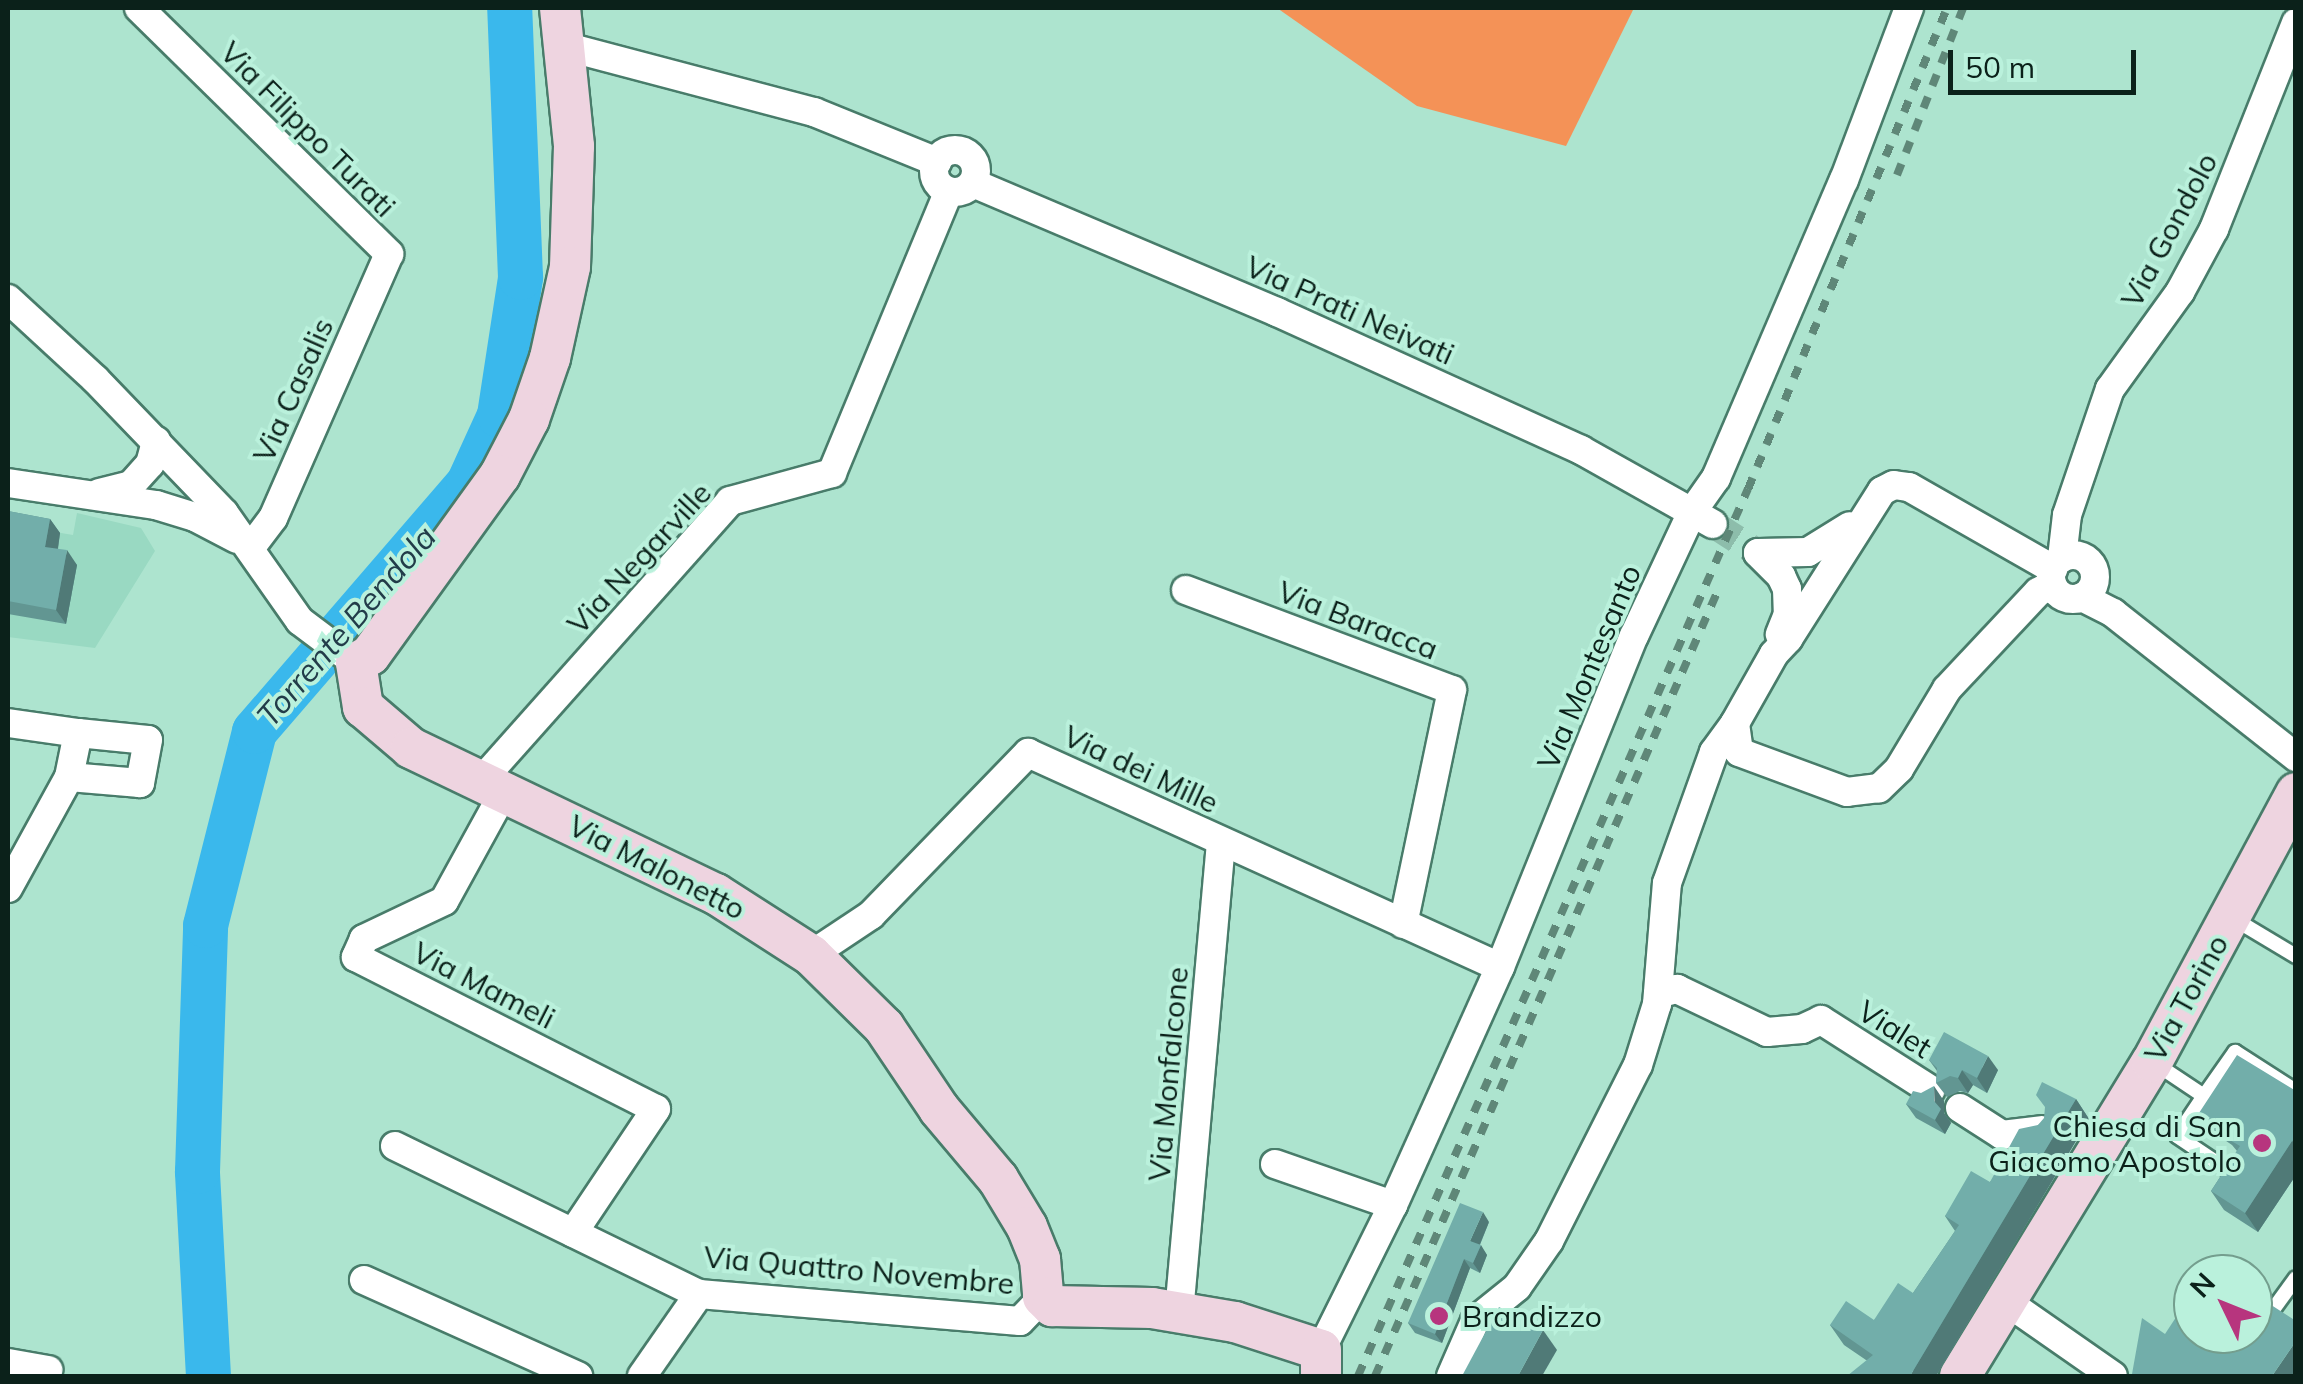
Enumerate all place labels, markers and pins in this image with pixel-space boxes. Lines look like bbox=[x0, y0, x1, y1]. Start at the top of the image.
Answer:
place label: Chiesa di San Giacomo Apostolo bbox=[1988, 1108, 2242, 1178]
marker: Chiesa di San Giacomo Apostolo bbox=[2251, 1132, 2273, 1154]
place label: Brandizzo bbox=[1462, 1298, 1602, 1334]
marker: Brandizzo bbox=[1426, 1303, 1452, 1329]

